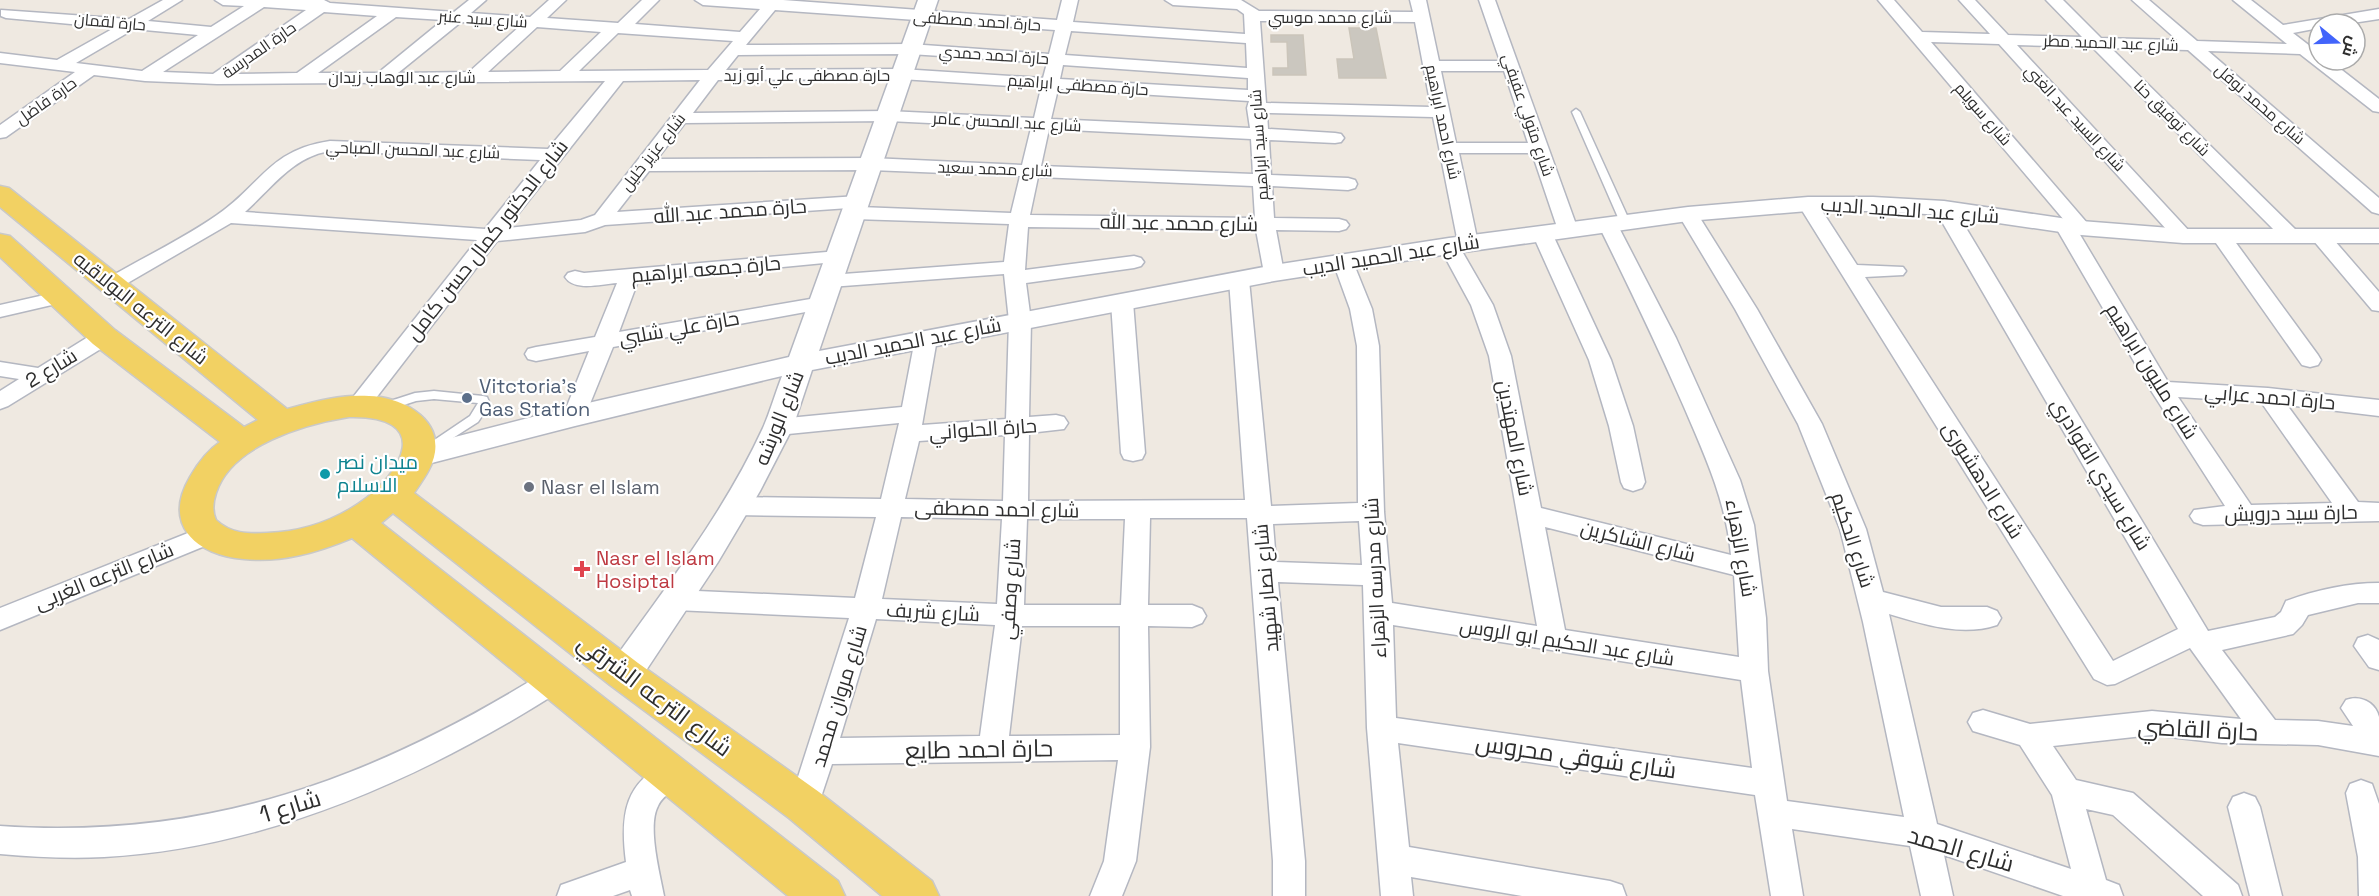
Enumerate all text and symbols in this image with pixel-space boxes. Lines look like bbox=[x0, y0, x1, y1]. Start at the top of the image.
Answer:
street label: شارع سيد عنبر bbox=[437, 5, 528, 34]
street label: حارة احمد مصطفى bbox=[912, 6, 1042, 36]
street label: شارع محمد موسي bbox=[1268, 7, 1392, 30]
street label: حارة لقمان bbox=[73, 8, 147, 36]
north arrow bbox=[2307, 12, 2367, 72]
street label: حارة المدرسة bbox=[218, 17, 300, 83]
street label: شارع عبد الحميد مطر bbox=[2042, 30, 2179, 57]
text: ش bbox=[2337, 34, 2364, 60]
street label: حارة احمد حمدي bbox=[938, 41, 1050, 72]
street label: شارع متولي عفيفي bbox=[1494, 51, 1559, 180]
street label: شارع محمد نوفل bbox=[2210, 59, 2310, 150]
street label: شارع السيد عبد الغني bbox=[2018, 60, 2130, 178]
street label: شارع احمد ابراهيم bbox=[1420, 62, 1465, 182]
street label: حارة مصطفى علي أبو زيد bbox=[724, 65, 890, 89]
street label: شارع عبد الوهاب زيدان bbox=[328, 67, 476, 89]
street label: حارة مصطفى ابراهيم bbox=[1007, 70, 1149, 101]
street label: حارة فاضل bbox=[11, 72, 81, 130]
street label: شارع توفيق حنا bbox=[2129, 75, 2215, 161]
street label: شارع سويلم bbox=[1949, 78, 2016, 151]
street label: شارع سيد ابراهيم bbox=[1245, 89, 1274, 201]
street label: شارع عبد المحسن عامر bbox=[931, 108, 1082, 137]
street label: شارع عزيز خليل bbox=[616, 109, 691, 196]
street label: شارع الدكتور كمال حسن كامل bbox=[400, 134, 575, 347]
street label: شارع عبد المحسن الصباحي bbox=[325, 136, 501, 167]
street label: شارع محمد سعيد bbox=[937, 156, 1053, 183]
street label: شارع عبد الحميد الديب bbox=[1820, 191, 2000, 230]
street label: حارة محمد عبد الله bbox=[653, 193, 807, 229]
street label: شارع محمد عبد الله bbox=[1100, 209, 1258, 238]
street label: شارع عبد الحميد الديب bbox=[1301, 228, 1482, 283]
street label: شارع الترعه البولاقيه bbox=[68, 246, 214, 371]
street label: حارة جمعه ابراهيم bbox=[630, 250, 782, 289]
street label: شارع مليون ابراهيم bbox=[2099, 298, 2204, 445]
street label: حارة علي شلبي bbox=[617, 305, 742, 354]
street label: شارع عبد الحميد الديب bbox=[823, 311, 1003, 372]
street label: شارع 2 bbox=[20, 342, 82, 394]
street label: شارع الورشه bbox=[748, 367, 811, 469]
place label: Vitctoria's Gas Station bbox=[479, 373, 590, 422]
street label: شارع المهتدين bbox=[1490, 378, 1539, 498]
street label: حارة احمد عرابي bbox=[2203, 378, 2336, 419]
marker: Vitctoria's Gas Station bbox=[460, 391, 474, 405]
street label: شارع سيدي القوادري bbox=[2043, 393, 2157, 557]
street label: حارة الحلواني bbox=[928, 412, 1038, 449]
street label: شارع الدهشورى bbox=[1936, 417, 2029, 544]
place label: ميدان نصر الاسلام bbox=[336, 449, 418, 499]
marker: ميدان نصر الاسلام bbox=[318, 467, 332, 481]
place label: Nasr el Islam bbox=[541, 474, 660, 500]
marker: Nasr el Islam bbox=[522, 480, 536, 494]
street label: شارع الحكيم bbox=[1824, 489, 1881, 591]
street label: شارع احمد مصطفى bbox=[914, 495, 1080, 524]
street label: شارع مدرسه الزهراء bbox=[1358, 497, 1393, 659]
street label: شارع الزهراء bbox=[1719, 497, 1762, 599]
street label: حارة سيد درويش bbox=[2224, 499, 2358, 527]
street label: شارع الشاكرين bbox=[1578, 514, 1698, 569]
street label: شارع نصار شهيد bbox=[1247, 523, 1286, 653]
street label: شارع الترعه الغربى bbox=[31, 536, 178, 617]
street label: شارع وصفي bbox=[993, 537, 1030, 641]
place label: Nasr el Islam Hosiptal bbox=[596, 545, 715, 594]
marker: Nasr el Islam Hosiptal bbox=[573, 560, 591, 578]
street label: شارع شريف bbox=[885, 597, 981, 628]
street label: شارع عبد الحكيم ابو الروس bbox=[1458, 612, 1676, 673]
street label: شارع مروان محمد bbox=[805, 622, 874, 770]
street label: شارع الترعه الشرقي bbox=[569, 627, 738, 766]
street label: حارة القاضي bbox=[2137, 710, 2259, 751]
street label: شارع شوقي محروس bbox=[1473, 727, 1679, 789]
street label: حارة احمد طايع bbox=[905, 732, 1053, 767]
street label: شارع 1 bbox=[255, 782, 325, 831]
street label: شارع الحمد bbox=[1904, 819, 2018, 880]

